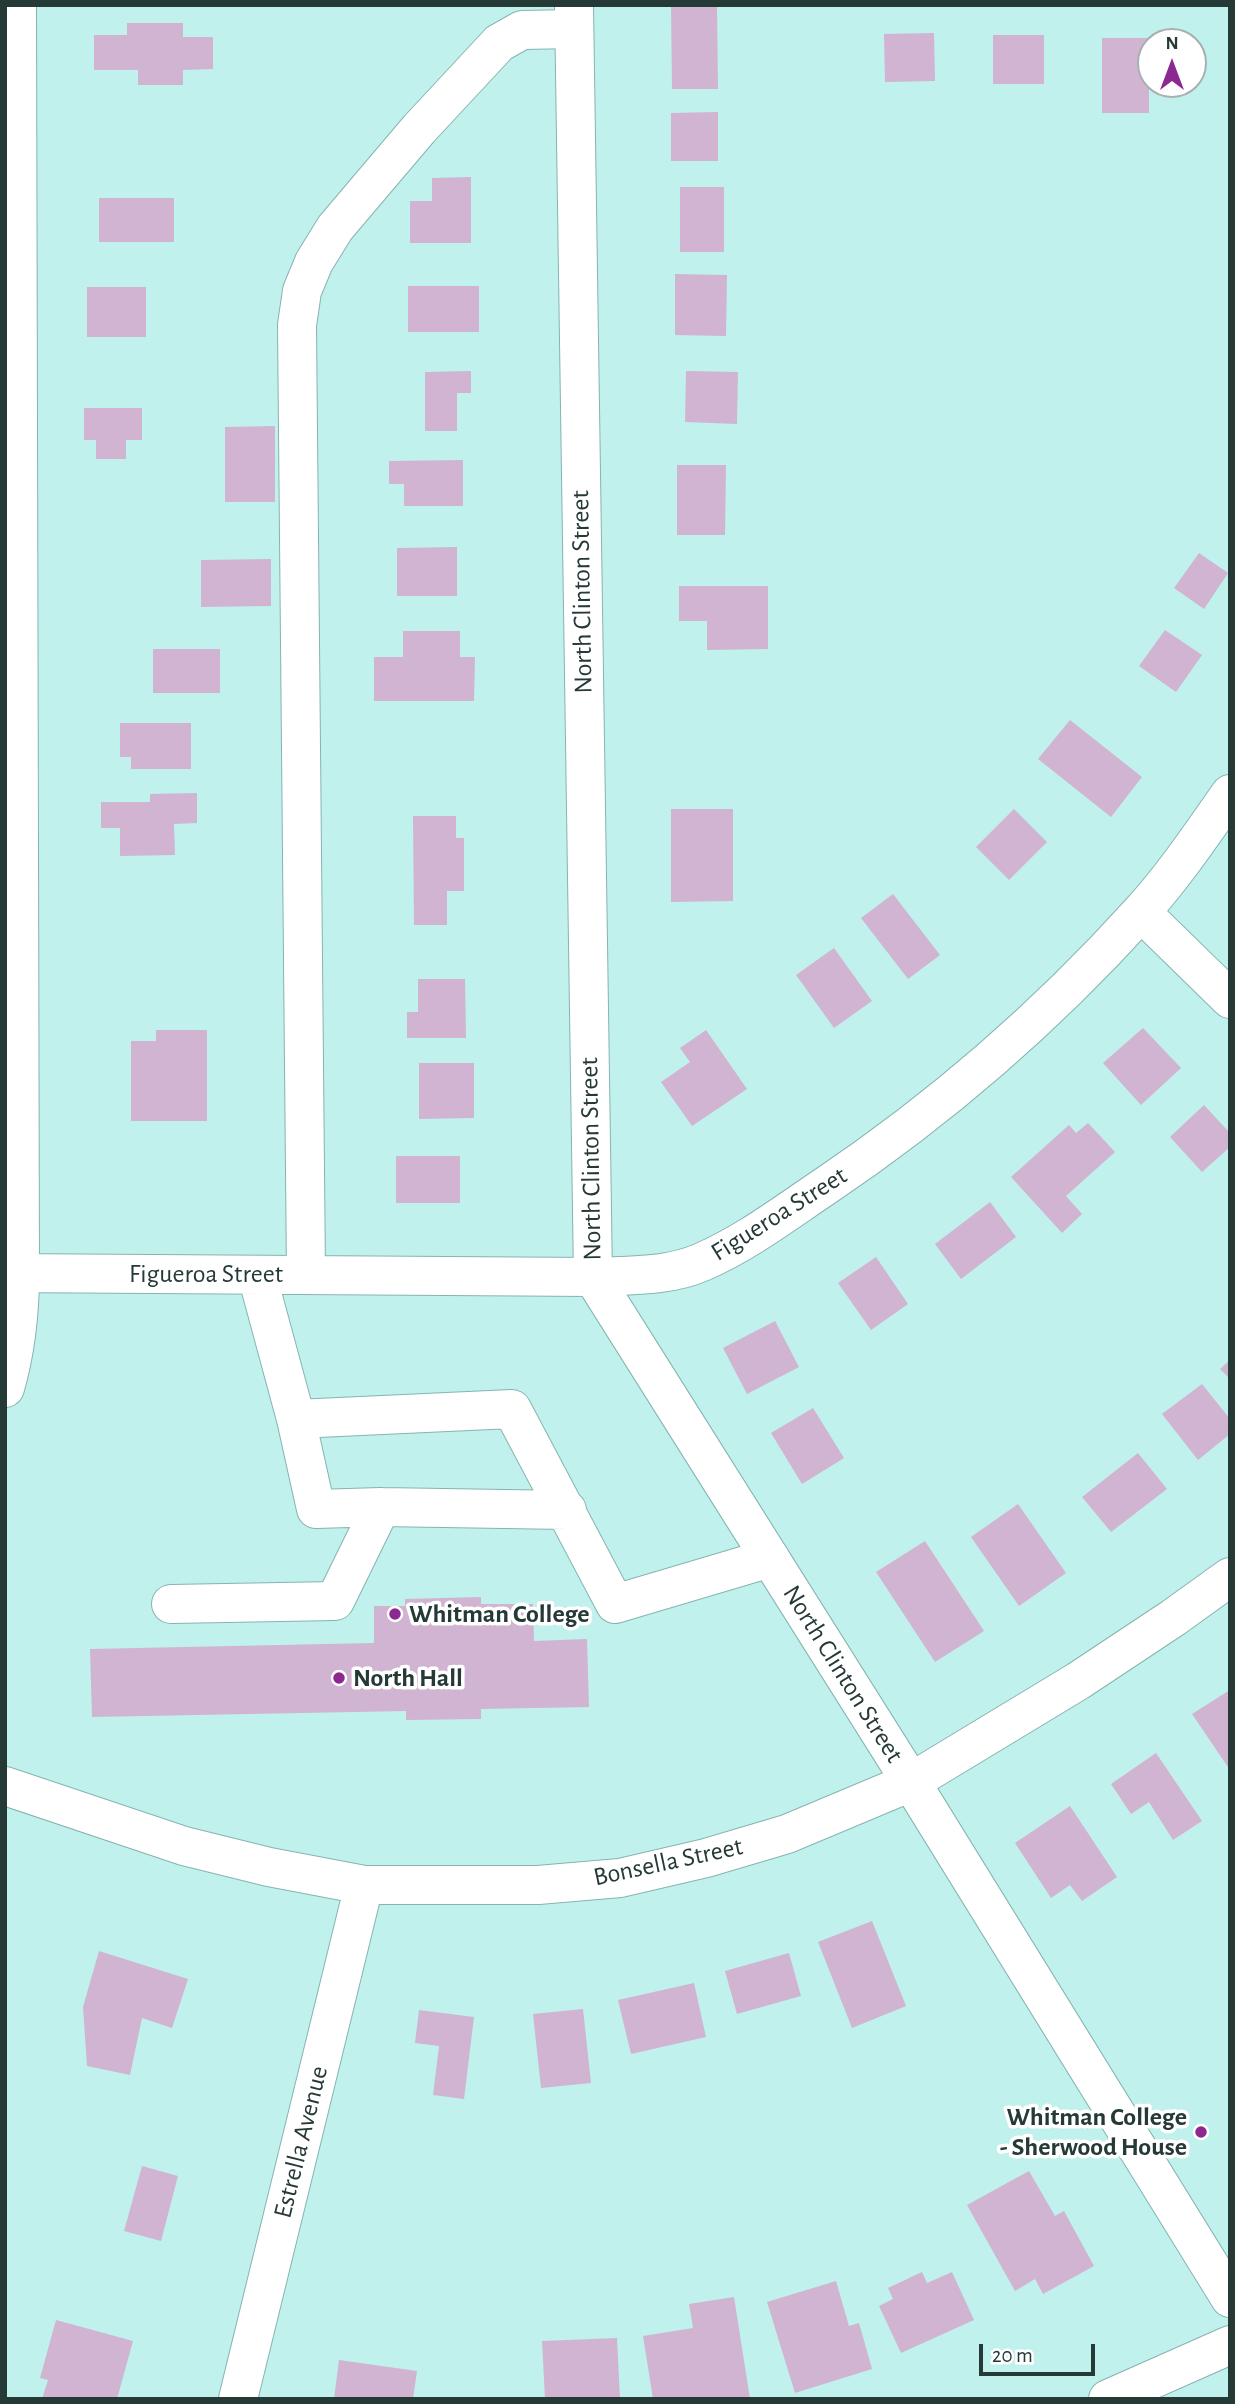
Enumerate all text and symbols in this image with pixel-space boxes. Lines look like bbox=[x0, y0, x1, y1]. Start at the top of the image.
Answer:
north arrow bbox=[1137, 28, 1207, 98]
text: N bbox=[1165, 34, 1179, 53]
street label: North Clinton Street bbox=[565, 490, 599, 694]
street label: North Clinton Street bbox=[574, 1057, 608, 1261]
street label: Figueroa Street bbox=[705, 1160, 853, 1268]
street label: Figueroa Street bbox=[129, 1258, 283, 1290]
street label: North Clinton Street bbox=[776, 1580, 910, 1768]
place label: Whitman College bbox=[409, 1598, 590, 1630]
marker: Whitman College bbox=[387, 1606, 403, 1622]
place label: North Hall bbox=[353, 1662, 463, 1694]
marker: North Hall bbox=[331, 1670, 347, 1686]
street label: Bonsella Street bbox=[591, 1831, 745, 1893]
street label: Estrella Avenue bbox=[267, 2063, 335, 2221]
place label: Whitman College - Sherwood House bbox=[1000, 2101, 1187, 2162]
marker: Whitman College - Sherwood House bbox=[1193, 2124, 1209, 2140]
scale bar bbox=[983, 2330, 1098, 2374]
text: 20 m bbox=[992, 2345, 1033, 2366]

